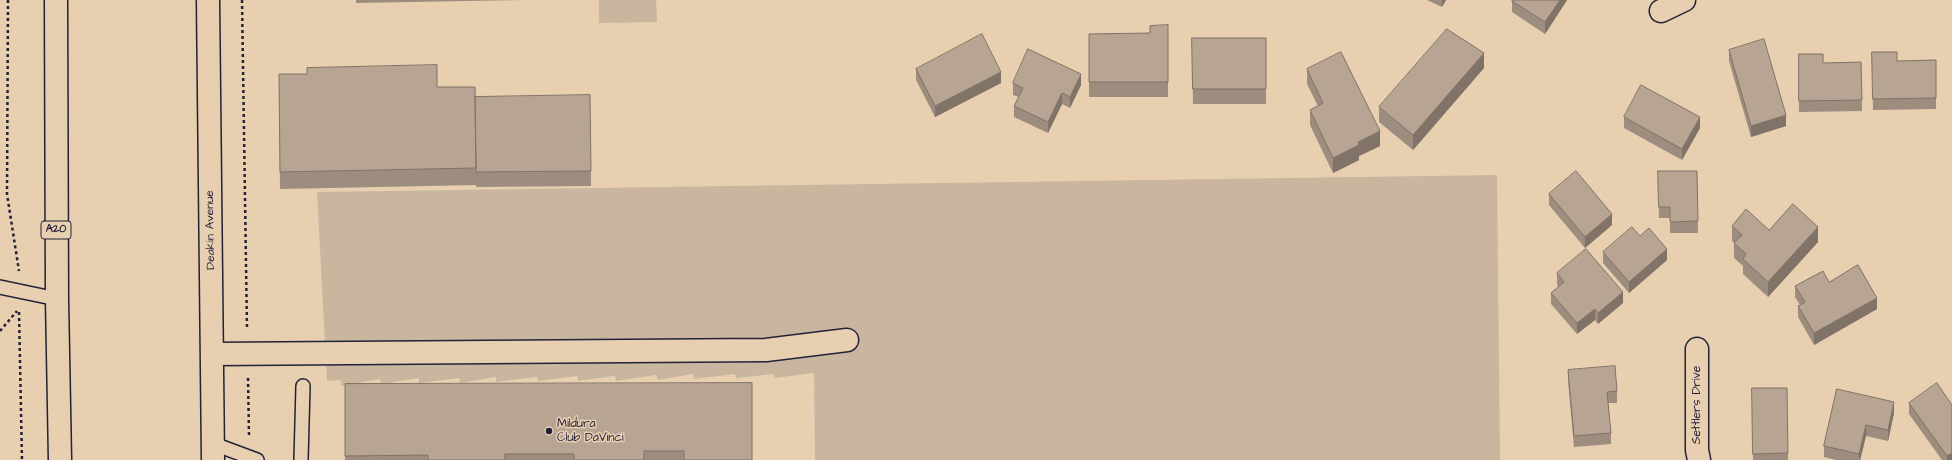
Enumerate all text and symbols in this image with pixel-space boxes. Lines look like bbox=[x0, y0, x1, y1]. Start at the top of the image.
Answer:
street label: Deakin Avenue bbox=[203, 190, 219, 270]
road number: A20 bbox=[41, 221, 71, 239]
street label: Settlers Drive bbox=[1690, 366, 1704, 444]
place label: Mildura Club DaVinci bbox=[557, 417, 624, 445]
marker: Mildura Club DaVinci bbox=[544, 426, 554, 436]

